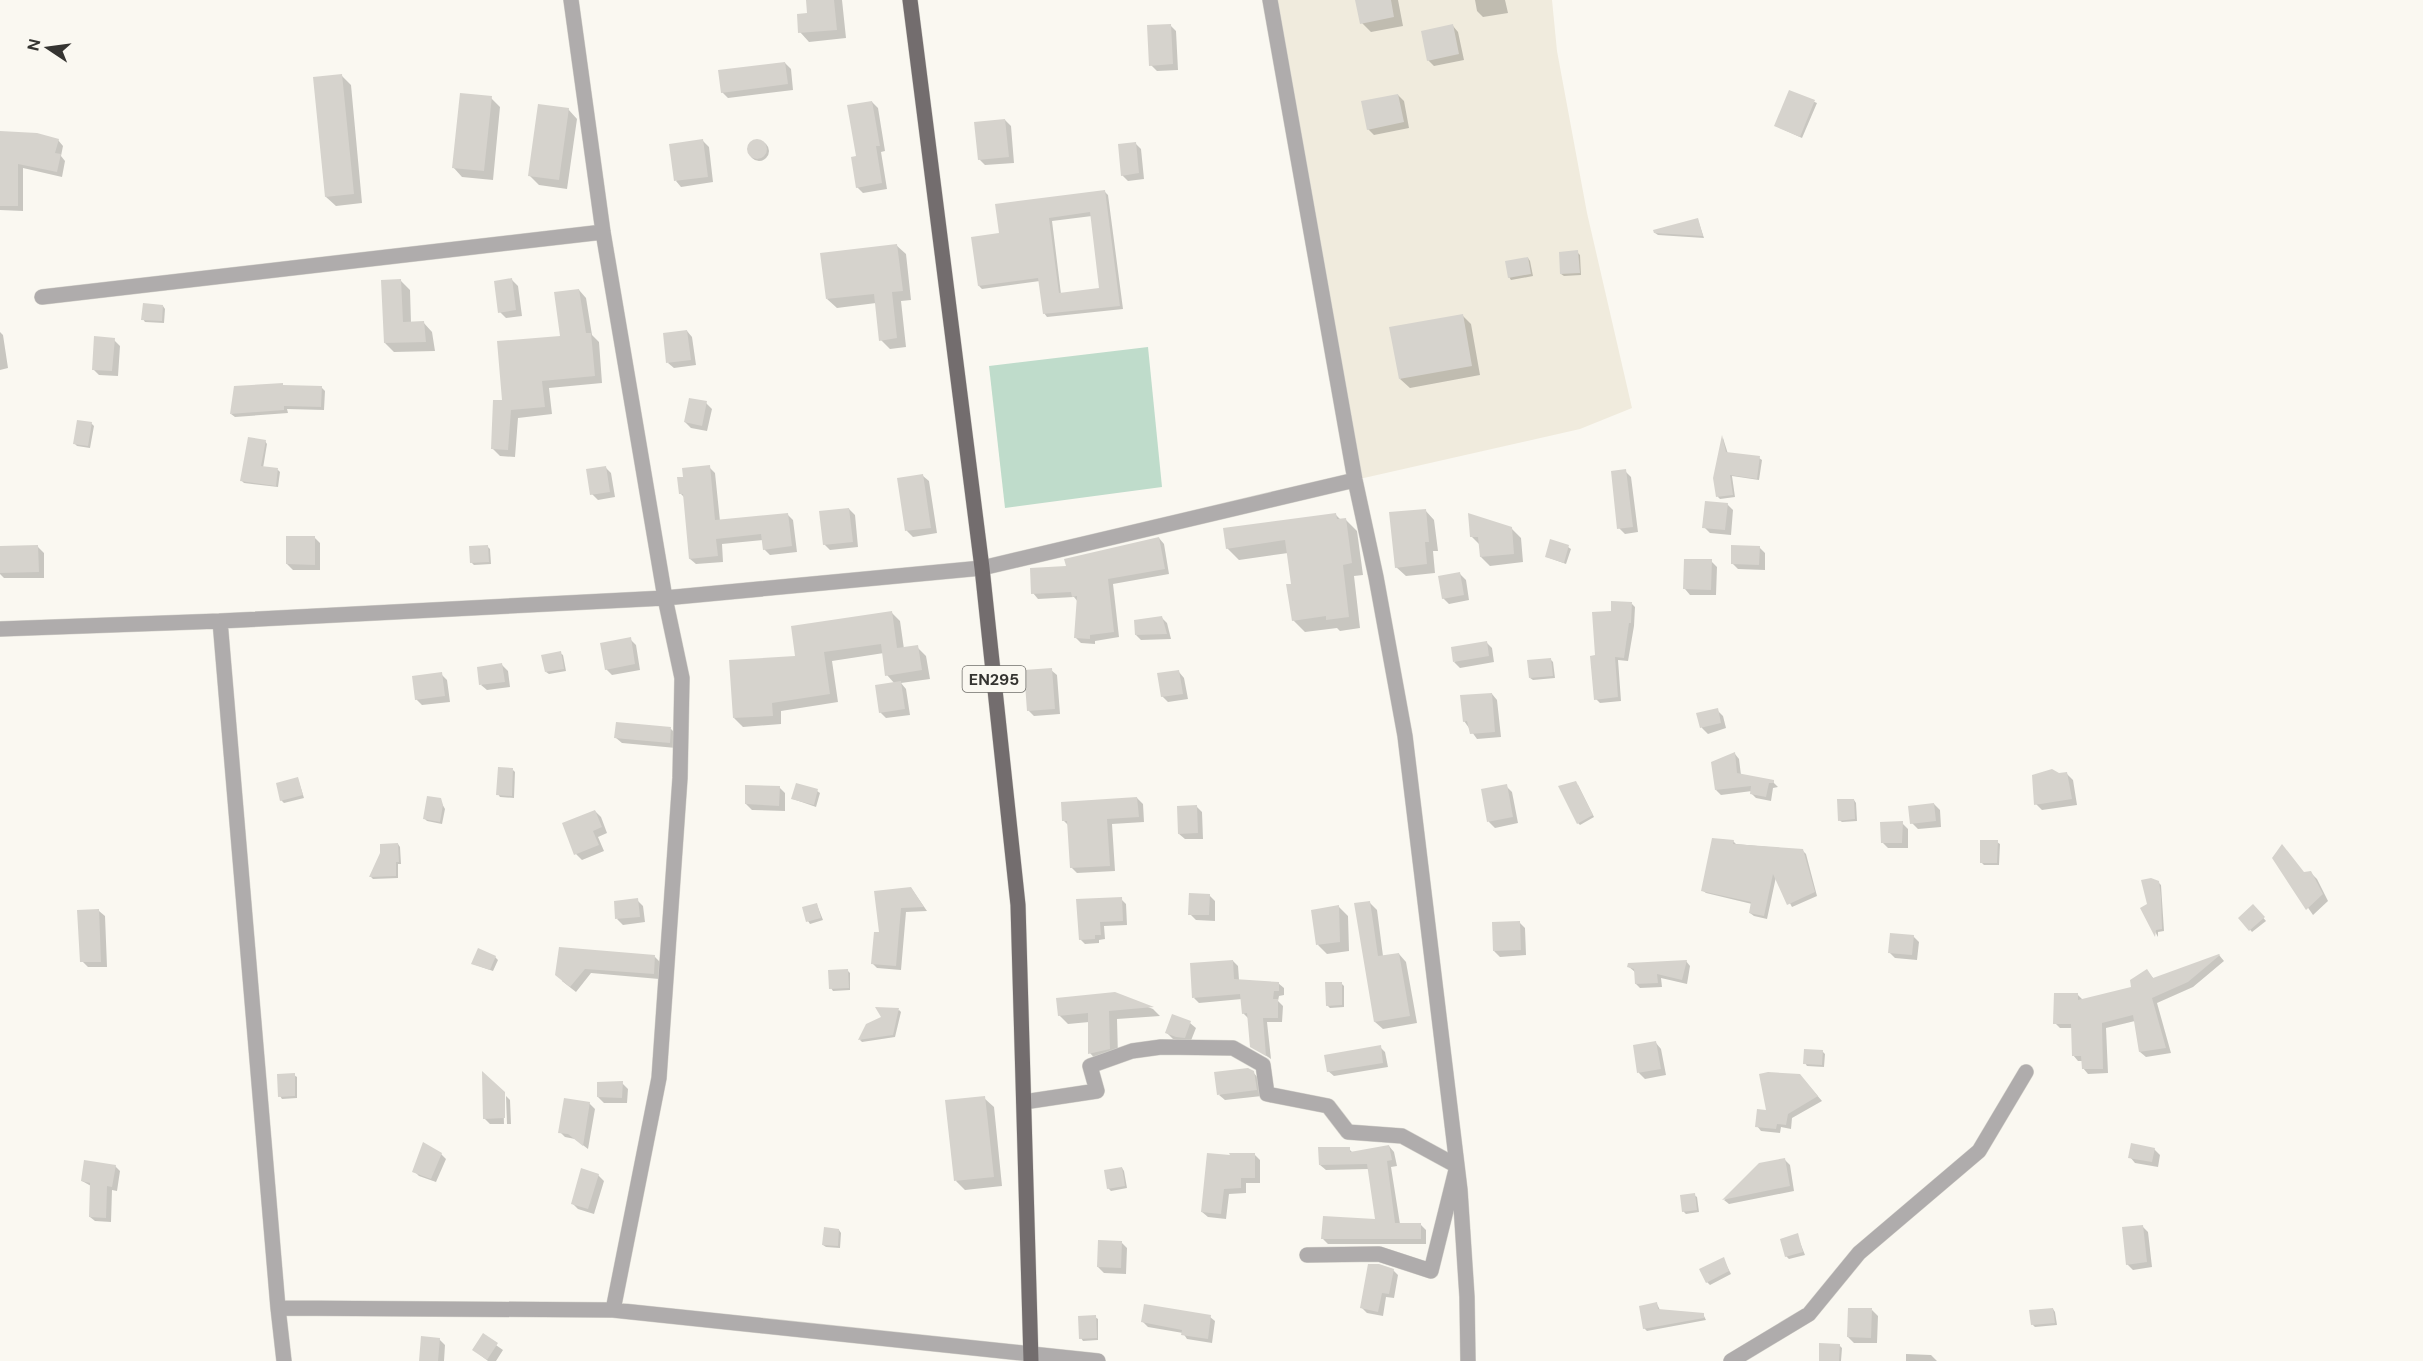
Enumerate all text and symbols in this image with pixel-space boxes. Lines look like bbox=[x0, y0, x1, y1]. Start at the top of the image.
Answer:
north arrow bbox=[18, 18, 78, 78]
text: N bbox=[22, 37, 45, 53]
road number: EN295 bbox=[962, 666, 1026, 692]

